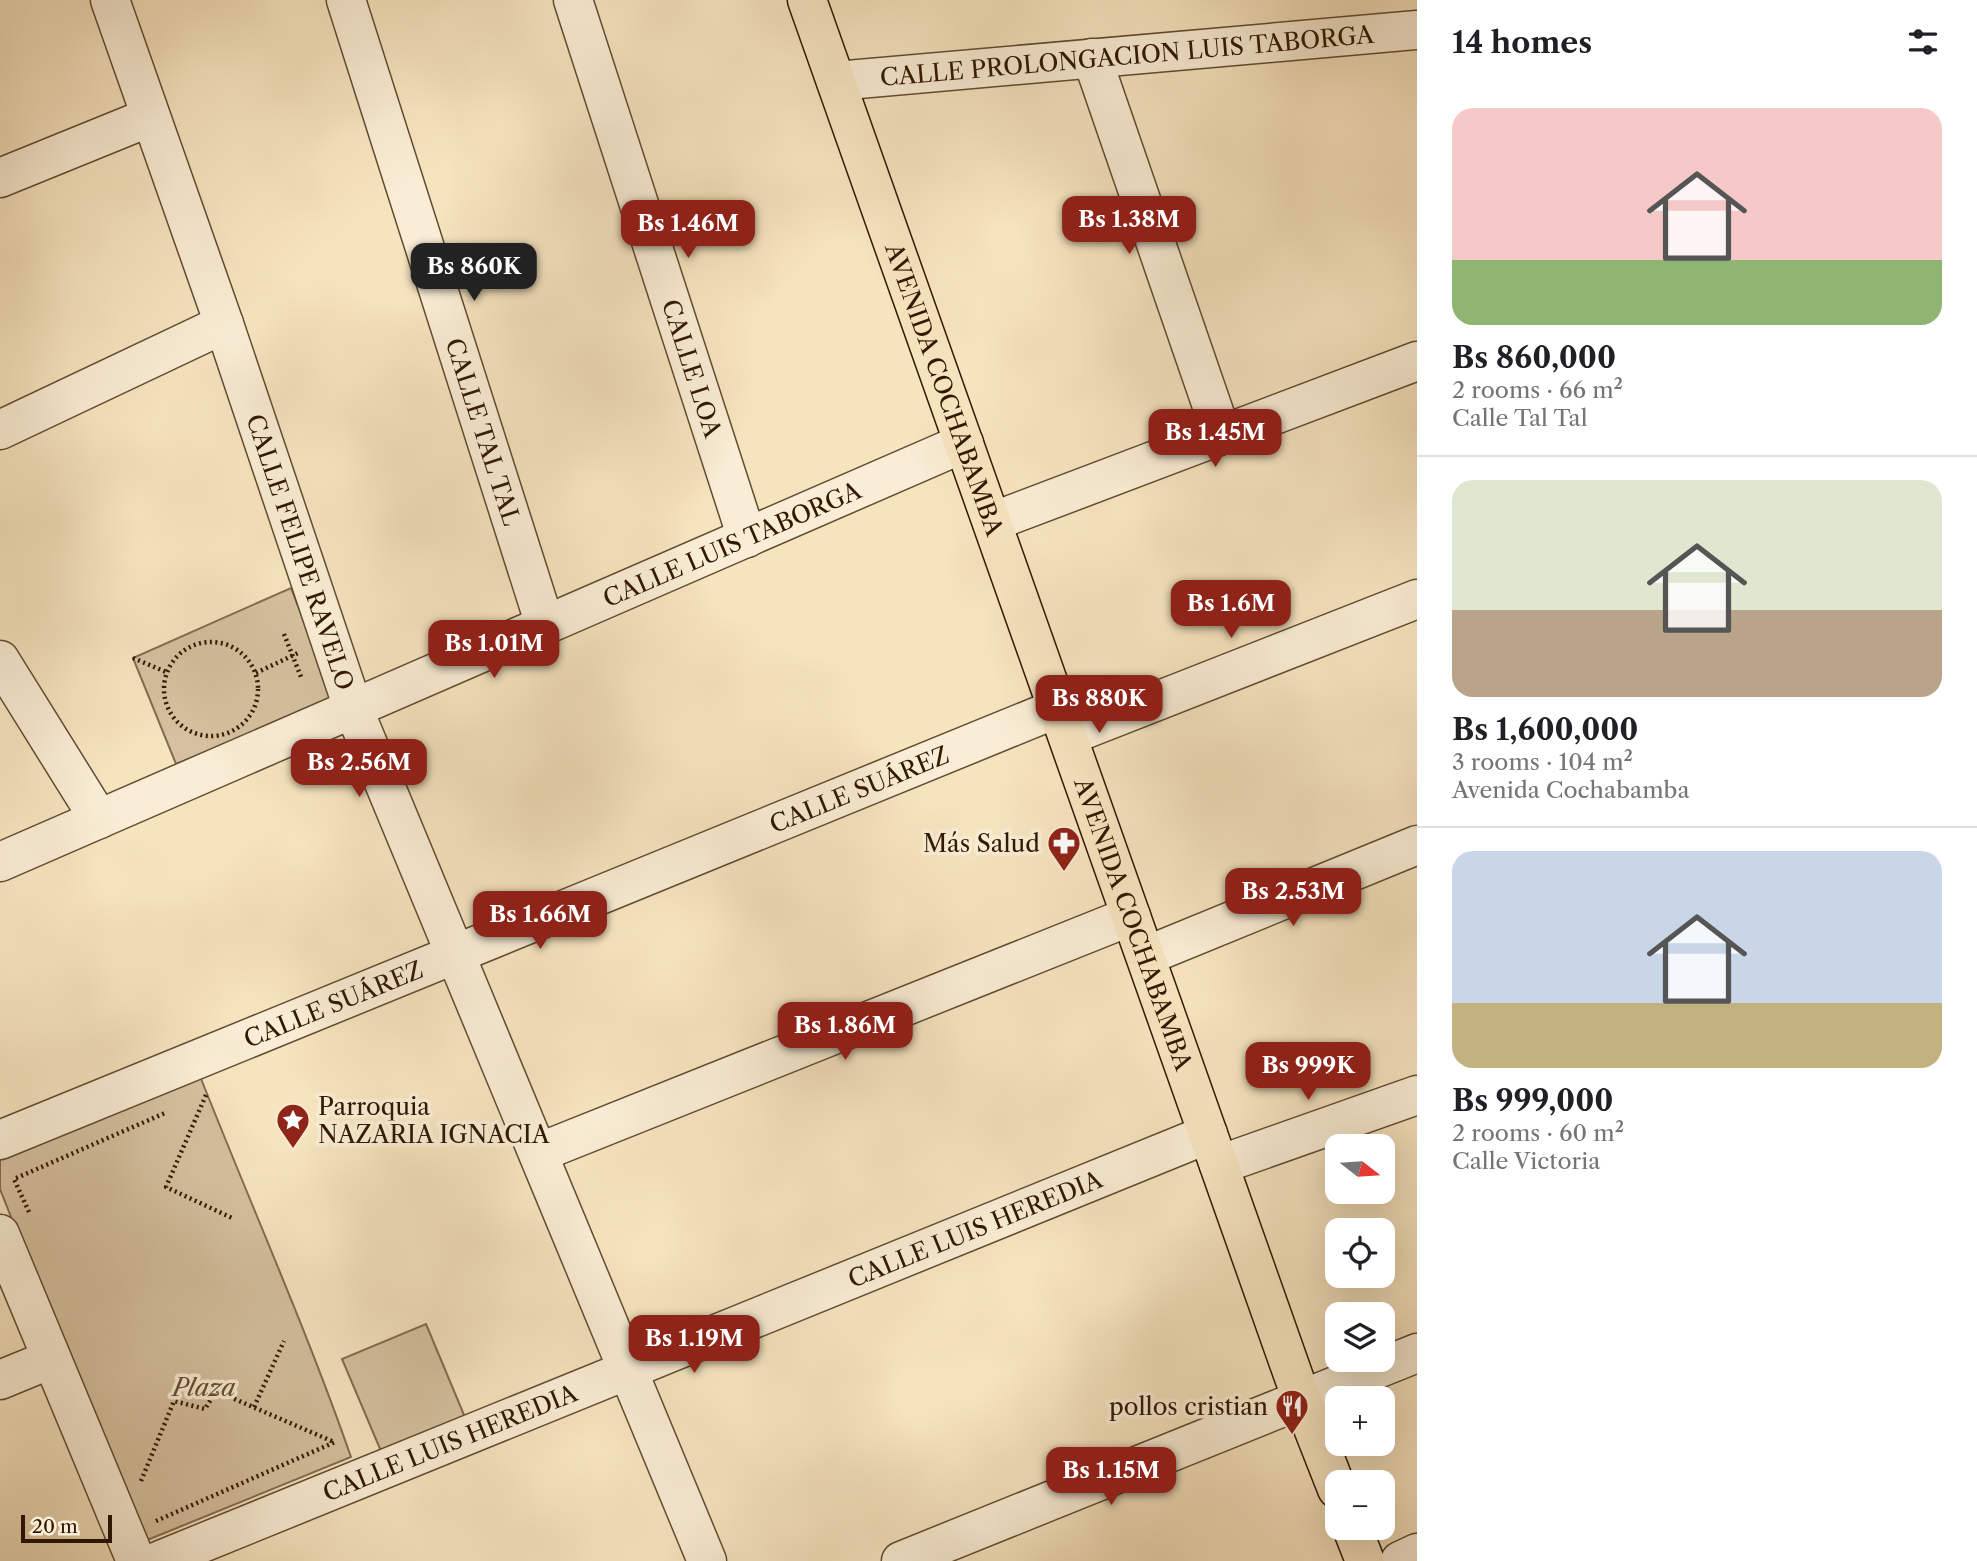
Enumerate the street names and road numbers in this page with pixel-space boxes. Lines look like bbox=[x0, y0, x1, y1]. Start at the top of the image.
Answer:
street label: CALLE PROLONGACION LUIS TABORGA bbox=[879, 19, 1376, 92]
street label: AVENIDA COCHABAMBA bbox=[879, 238, 1010, 541]
street label: CALLE LOA bbox=[656, 295, 728, 442]
street label: CALLE TAL TAL bbox=[440, 334, 527, 529]
street label: CALLE FELIPE RAVELO bbox=[241, 410, 360, 694]
street label: CALLE LUIS TABORGA bbox=[598, 475, 866, 613]
street label: CALLE SUÁREZ bbox=[765, 740, 953, 839]
street label: AVENIDA COCHABAMBA bbox=[1068, 773, 1199, 1075]
street label: CALLE SUÁREZ bbox=[239, 954, 427, 1053]
street label: CALLE LUIS HEREDIA bbox=[844, 1164, 1108, 1293]
street label: CALLE LUIS HEREDIA bbox=[318, 1377, 582, 1507]

